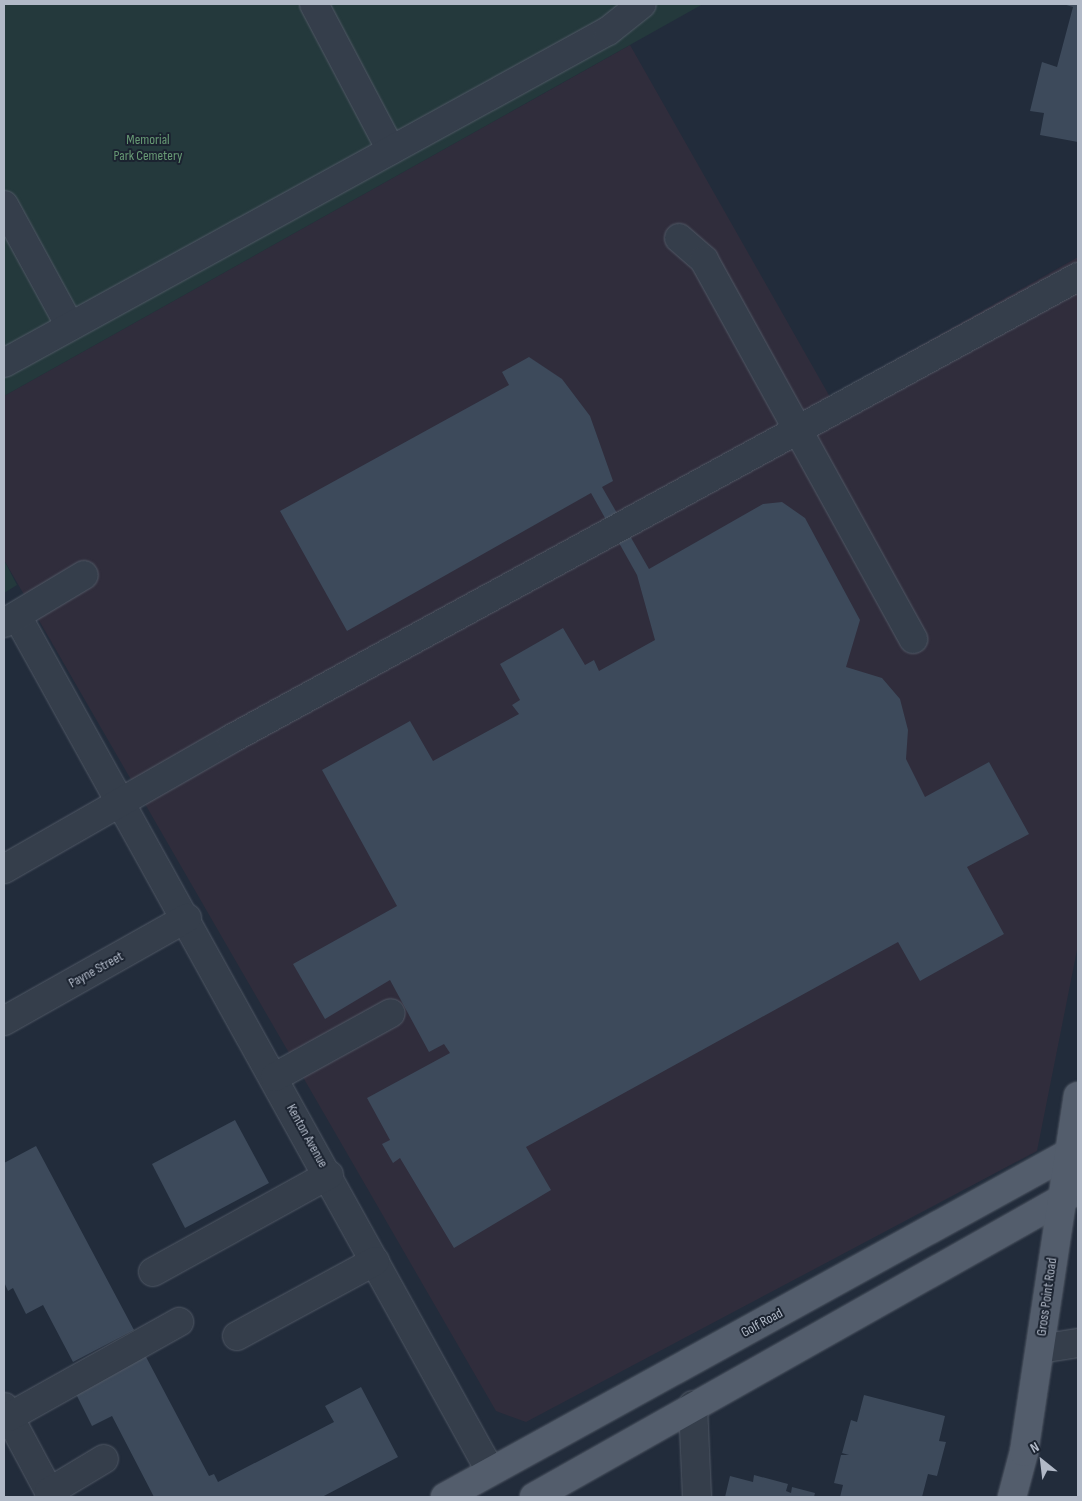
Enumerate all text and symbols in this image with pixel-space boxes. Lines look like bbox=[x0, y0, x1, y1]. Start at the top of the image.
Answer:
park label: Memorial Park Cemetery bbox=[114, 132, 182, 164]
street label: Payne Street bbox=[66, 948, 126, 992]
street label: Kenton Avenue bbox=[283, 1101, 331, 1171]
street label: Gross Point Road bbox=[1033, 1257, 1061, 1337]
street label: Golf Road bbox=[738, 1305, 786, 1341]
north arrow bbox=[1017, 1436, 1067, 1486]
text: N bbox=[1027, 1438, 1042, 1457]

